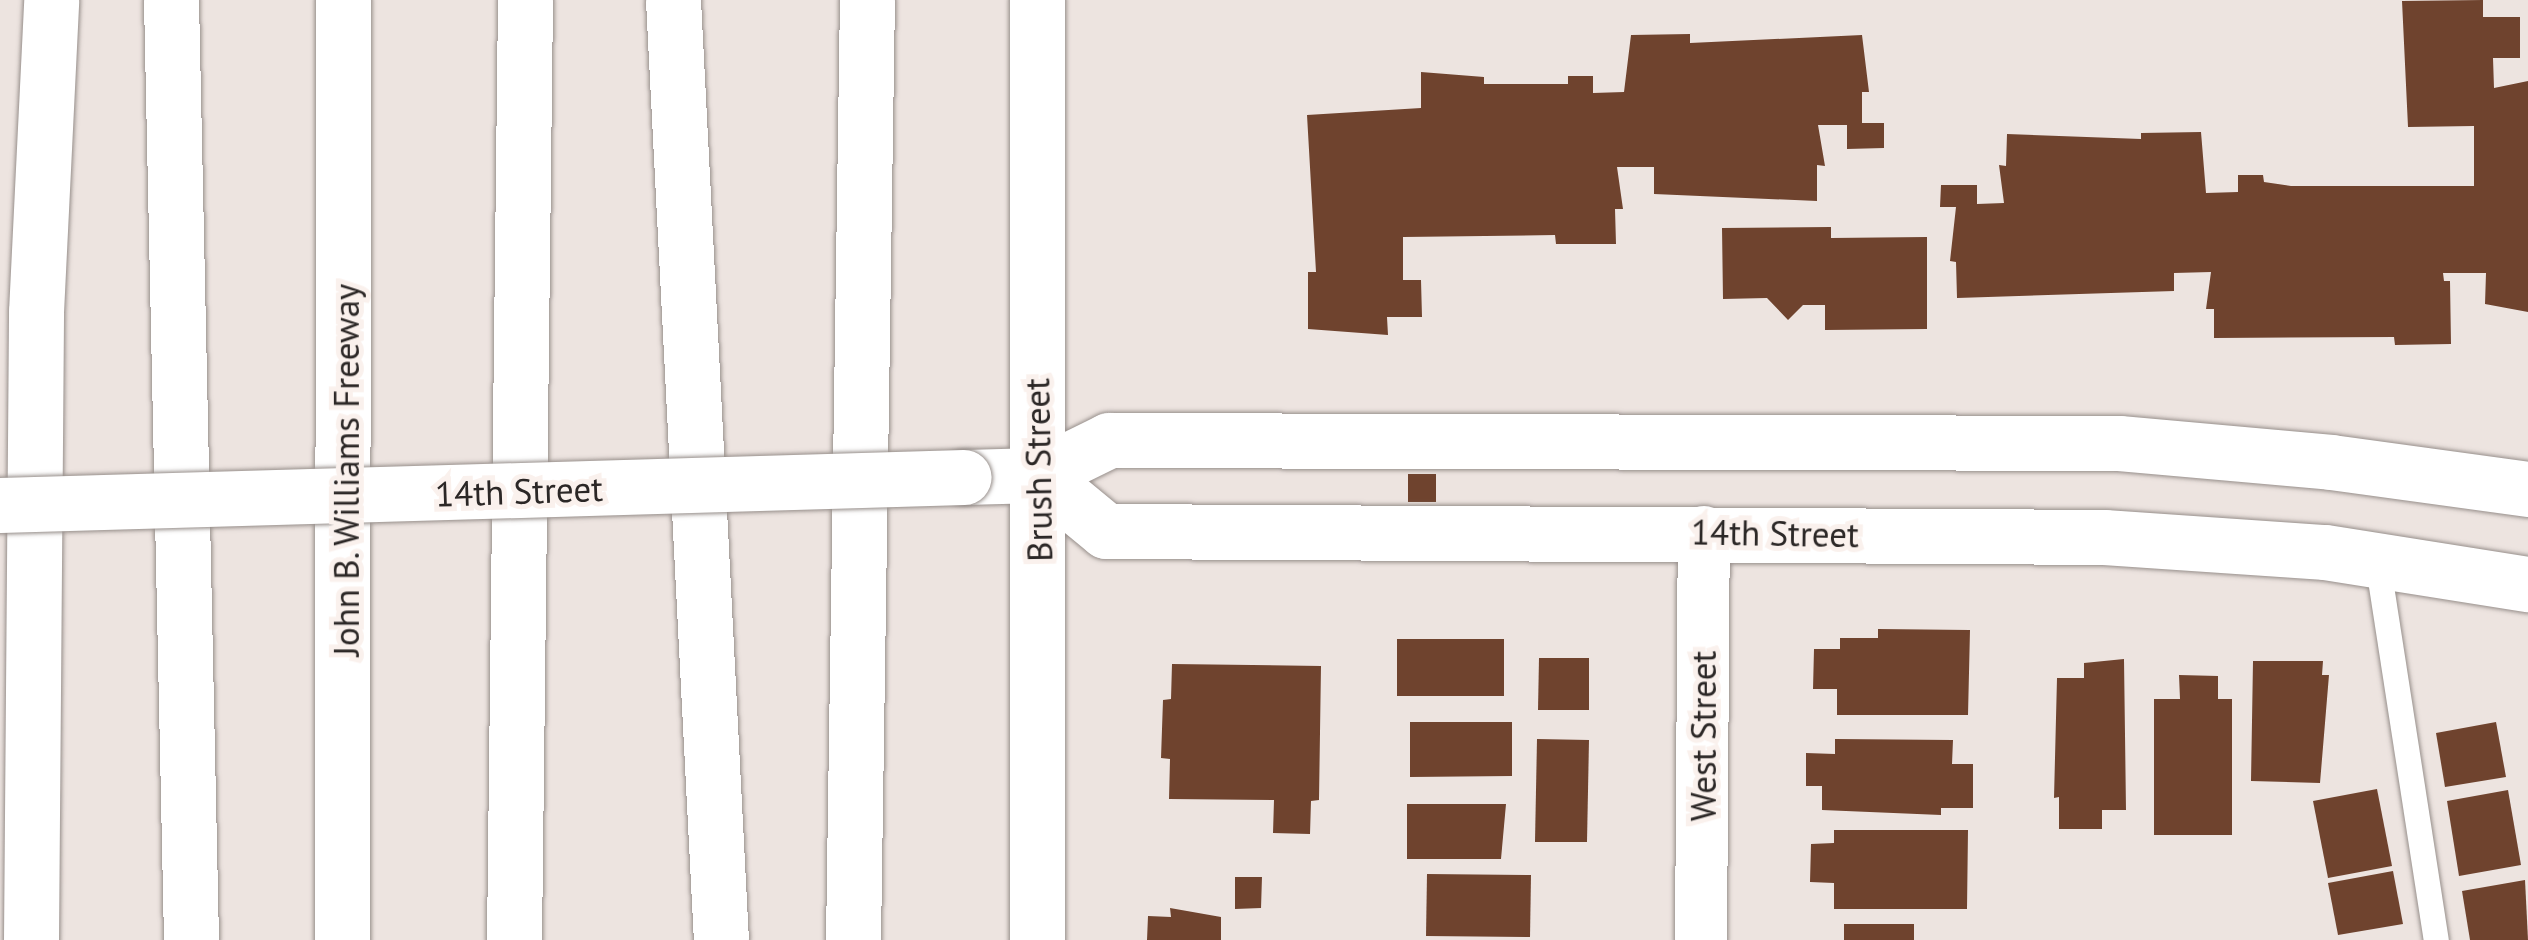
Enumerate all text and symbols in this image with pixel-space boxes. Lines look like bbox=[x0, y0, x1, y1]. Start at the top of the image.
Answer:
street label: John B. Williams Freeway bbox=[325, 282, 367, 658]
street label: Brush Street bbox=[1015, 378, 1061, 562]
street label: 14th Street bbox=[434, 467, 604, 515]
street label: 14th Street bbox=[1691, 511, 1859, 555]
street label: West Street bbox=[1682, 651, 1724, 821]

